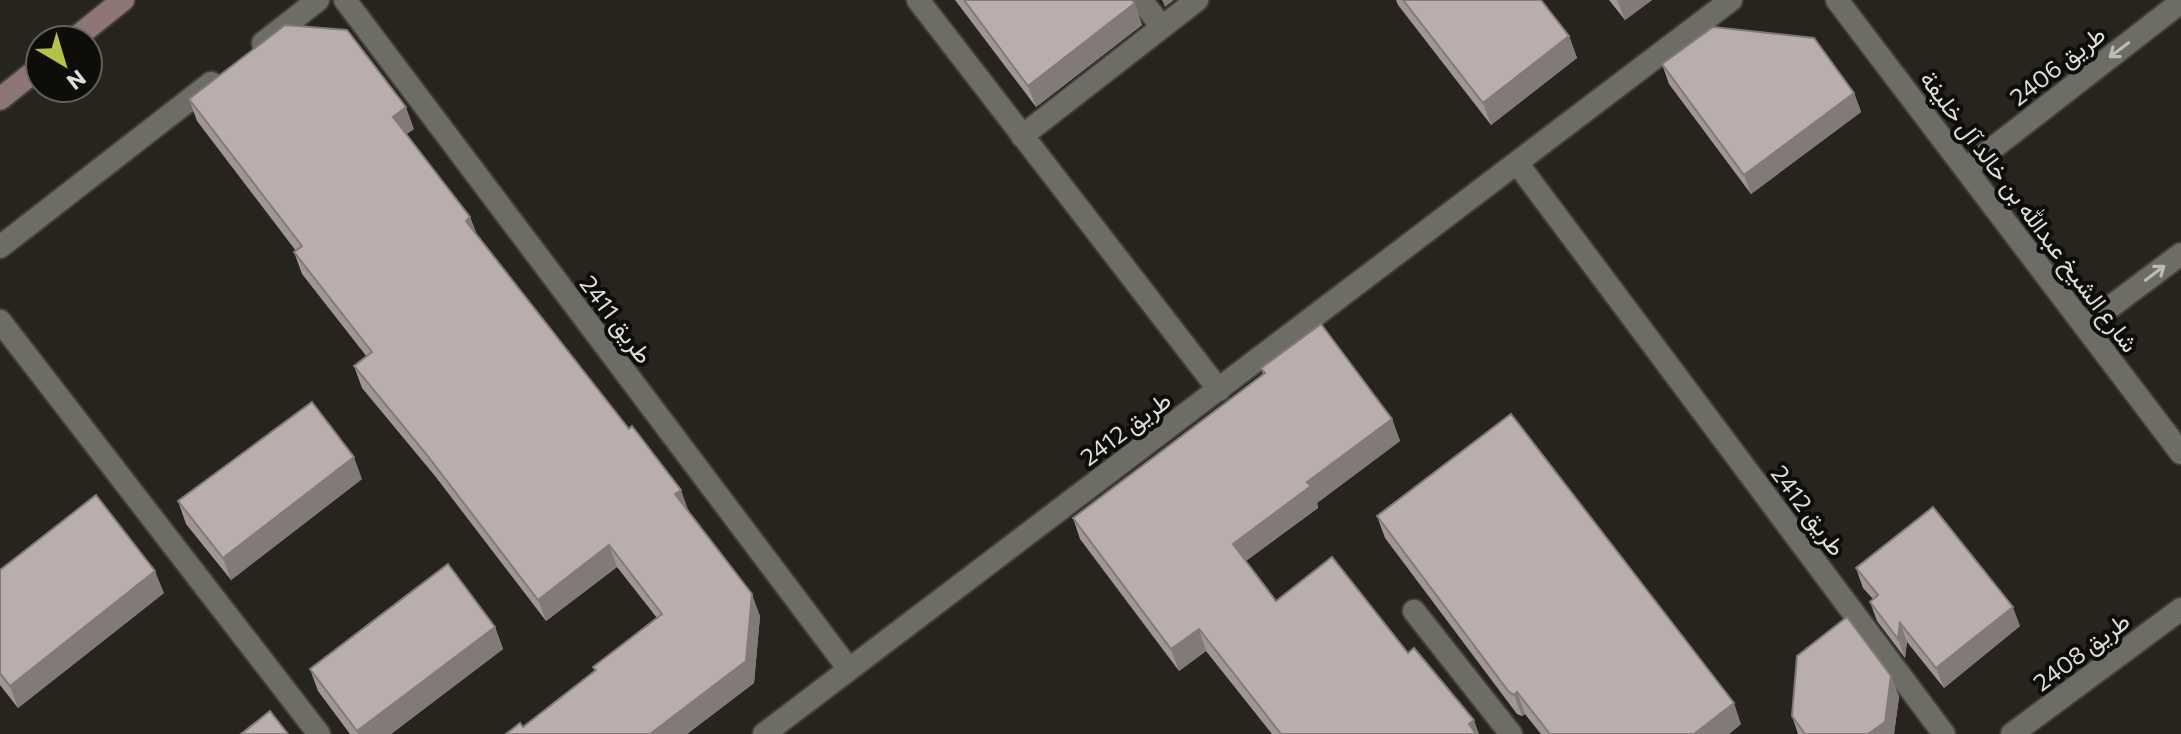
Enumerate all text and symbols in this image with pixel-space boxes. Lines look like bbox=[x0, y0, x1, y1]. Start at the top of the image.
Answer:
street label: طريق 2406 bbox=[2004, 19, 2112, 113]
north arrow bbox=[24, 24, 104, 104]
one-way arrow bbox=[2109, 41, 2130, 58]
text: N bbox=[62, 64, 91, 96]
street label: شارع الشيخ عبدالله بن خالد آل خليفة bbox=[1912, 65, 2145, 360]
one-way arrow bbox=[2144, 265, 2165, 282]
street label: طريق 2411 bbox=[573, 269, 659, 370]
street label: طريق 2412 bbox=[1074, 385, 1177, 473]
street label: طريق 2412 bbox=[1764, 459, 1852, 562]
street label: طريق 2408 bbox=[2027, 605, 2136, 698]

